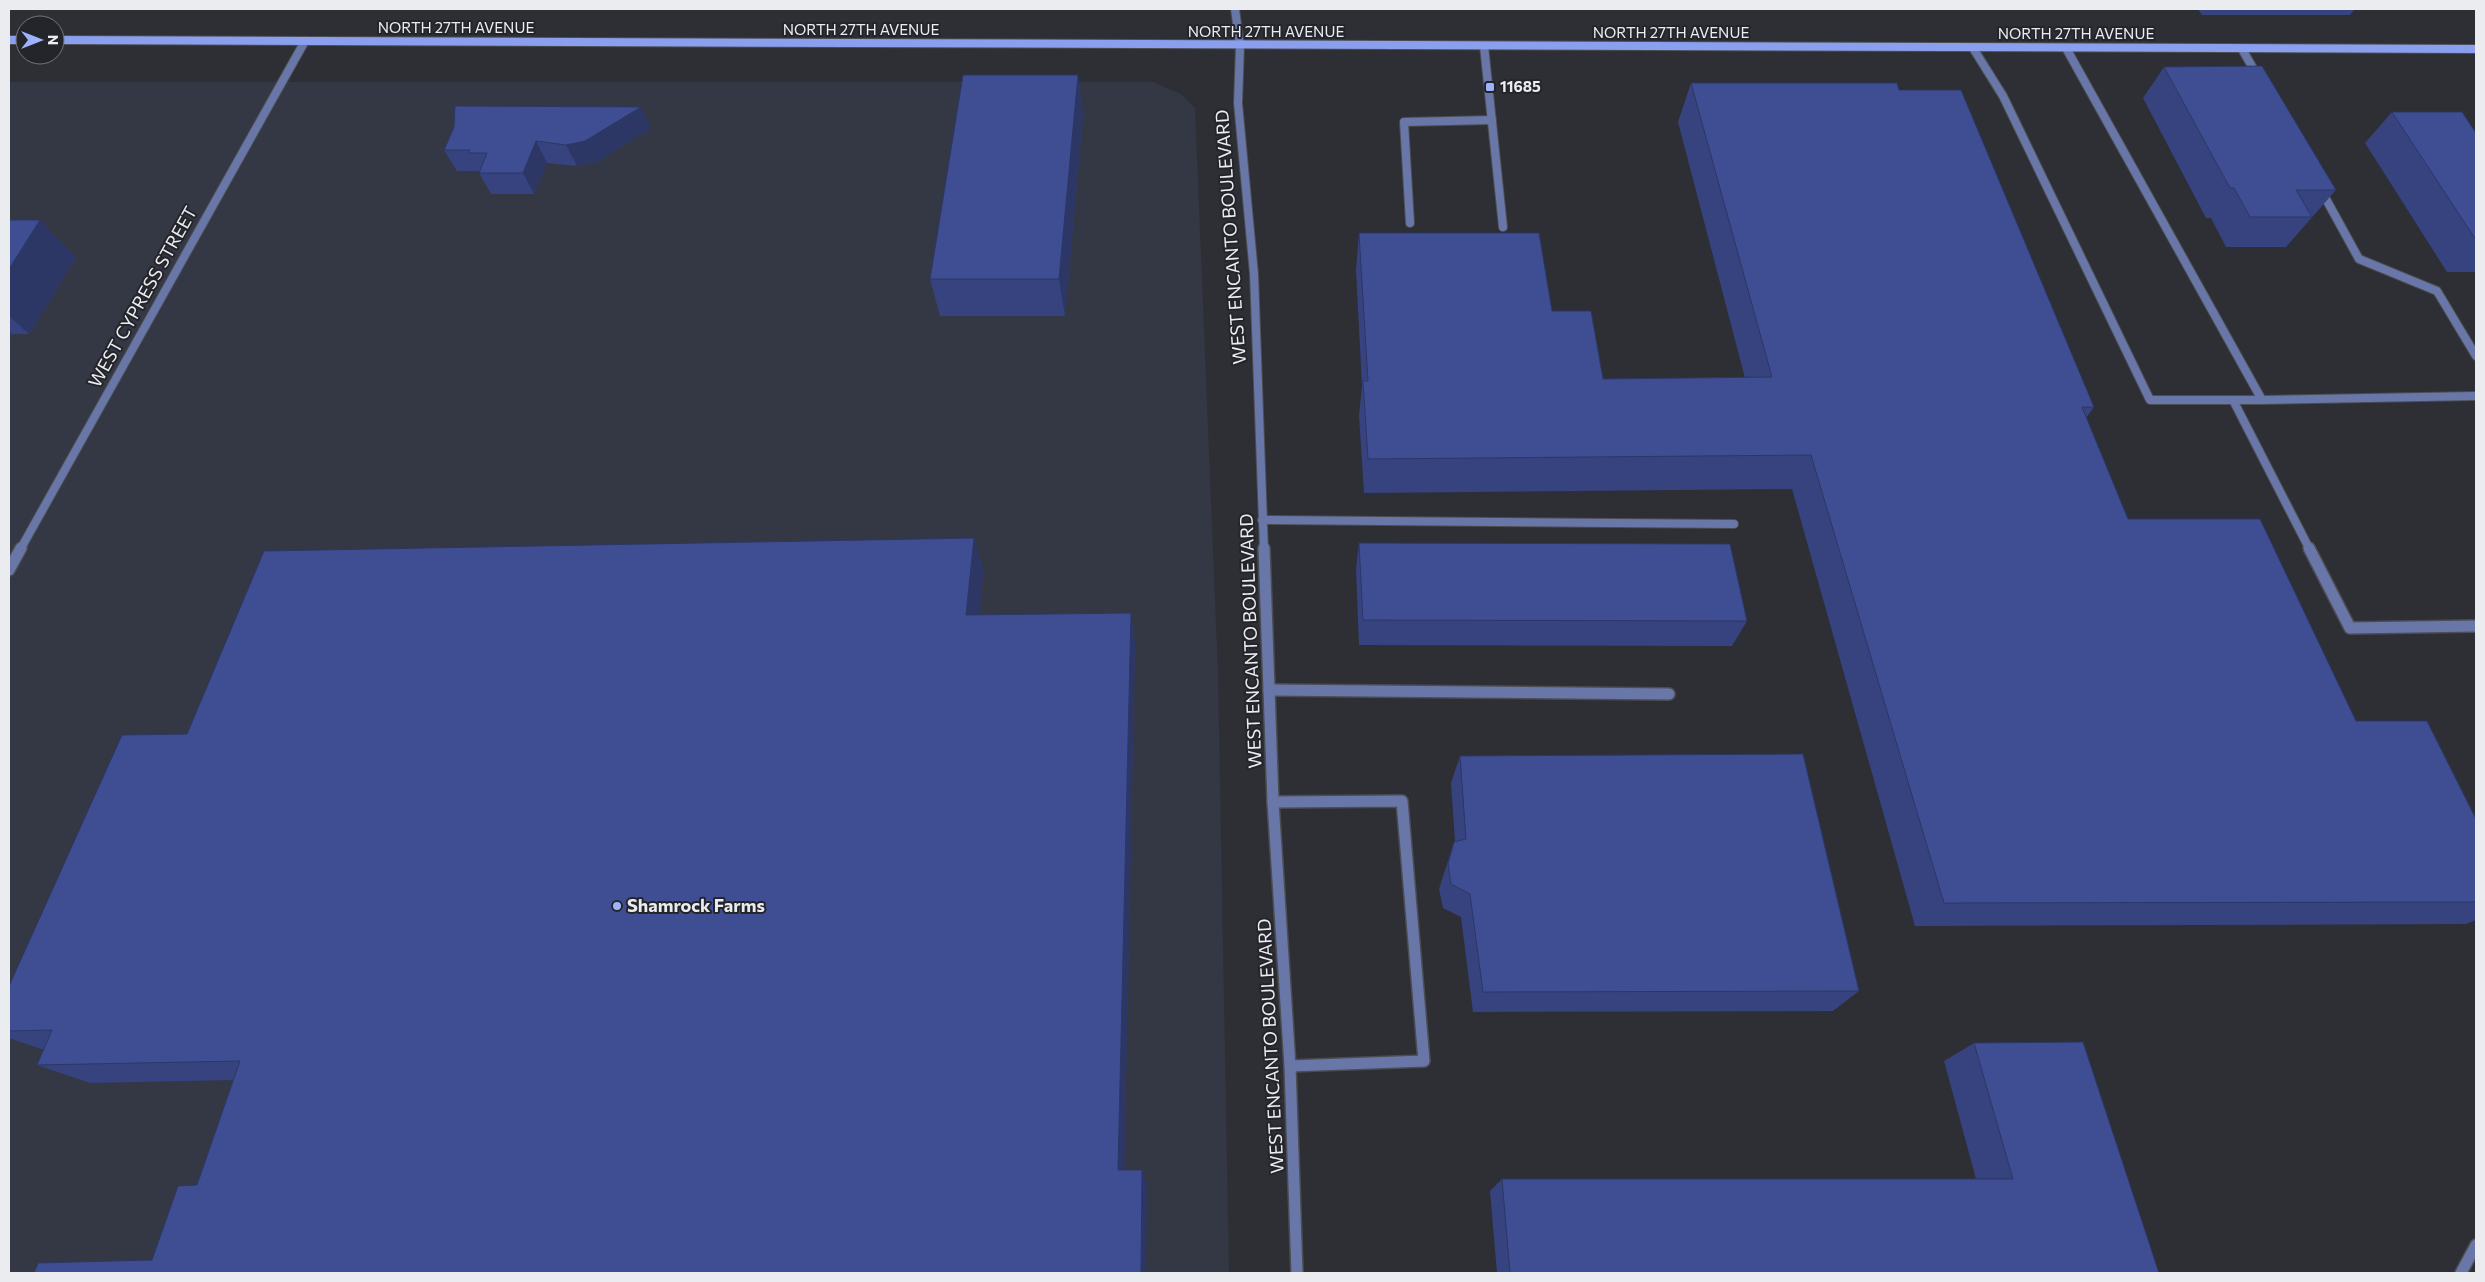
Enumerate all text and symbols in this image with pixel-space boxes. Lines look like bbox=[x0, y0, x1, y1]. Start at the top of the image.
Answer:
north arrow bbox=[15, 15, 65, 65]
street label: NORTH 27TH AVENUE bbox=[378, 18, 534, 36]
street label: NORTH 27TH AVENUE bbox=[783, 20, 939, 38]
street label: NORTH 27TH AVENUE bbox=[1188, 22, 1344, 40]
street label: NORTH 27TH AVENUE bbox=[1593, 23, 1749, 41]
street label: NORTH 27TH AVENUE bbox=[1998, 24, 2154, 42]
text: N bbox=[45, 35, 62, 45]
place label: 11685 bbox=[1500, 77, 1541, 95]
marker: 11685 bbox=[1484, 81, 1496, 93]
street label: WEST ENCANTO BOULEVARD bbox=[1210, 109, 1250, 365]
street label: WEST CYPRESS STREET bbox=[83, 202, 201, 391]
street label: WEST ENCANTO BOULEVARD bbox=[1235, 513, 1265, 769]
place label: Shamrock Farms bbox=[627, 894, 765, 916]
marker: Shamrock Farms bbox=[611, 900, 623, 912]
street label: WEST ENCANTO BOULEVARD bbox=[1252, 918, 1288, 1174]

